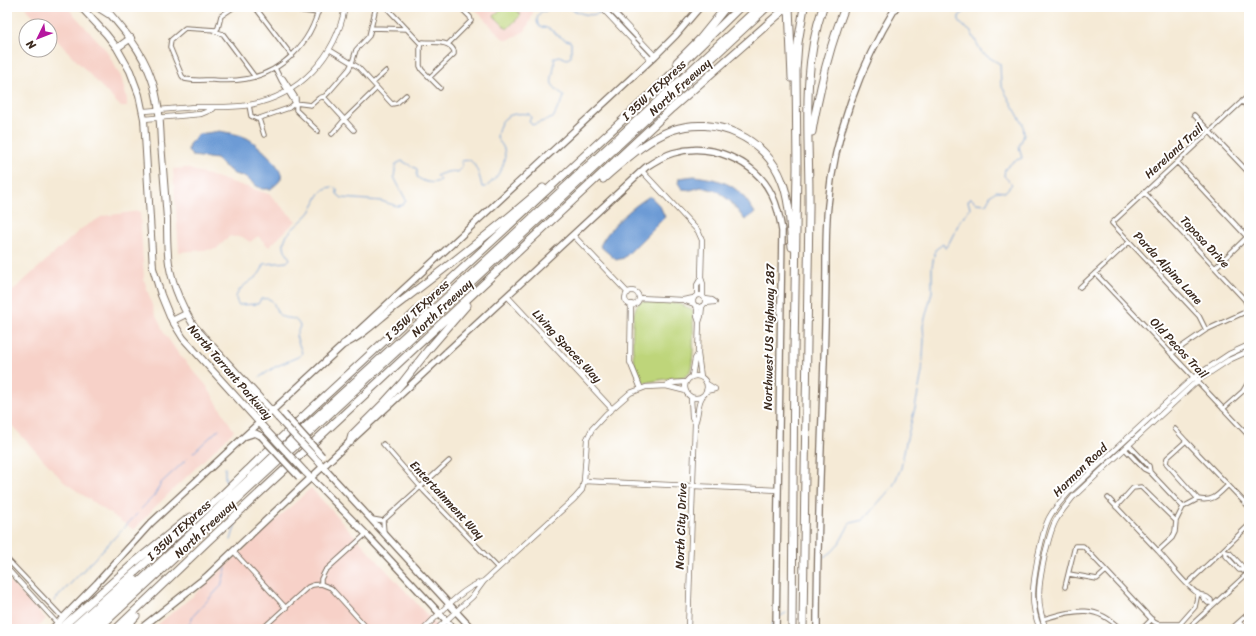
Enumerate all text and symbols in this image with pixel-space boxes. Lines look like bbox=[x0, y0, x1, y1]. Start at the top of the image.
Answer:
north arrow bbox=[18, 18, 58, 58]
text: N bbox=[21, 35, 41, 54]
street label: North Freeway bbox=[644, 52, 717, 121]
street label: I 35W TEXpress bbox=[616, 54, 692, 127]
street label: Hereland Trail bbox=[1139, 118, 1209, 184]
street label: Toposa Drive bbox=[1174, 210, 1236, 274]
street label: Parda Alpina Lane bbox=[1128, 226, 1208, 310]
street label: Northwest US Highway 287 bbox=[757, 263, 781, 410]
street label: North Freeway bbox=[406, 273, 479, 343]
street label: I 35W TEXpress bbox=[379, 274, 455, 347]
street label: Living Spaces Way bbox=[527, 304, 608, 389]
street label: Old Pecos Trail bbox=[1144, 312, 1214, 384]
street label: North Tarrant Parkway bbox=[182, 319, 279, 426]
street label: Harmon Road bbox=[1047, 437, 1114, 502]
street label: Entertainment Way bbox=[404, 455, 490, 545]
street label: North City Drive bbox=[668, 482, 694, 570]
street label: I 35W TEXpress bbox=[141, 494, 217, 567]
street label: North Freeway bbox=[169, 494, 242, 564]

